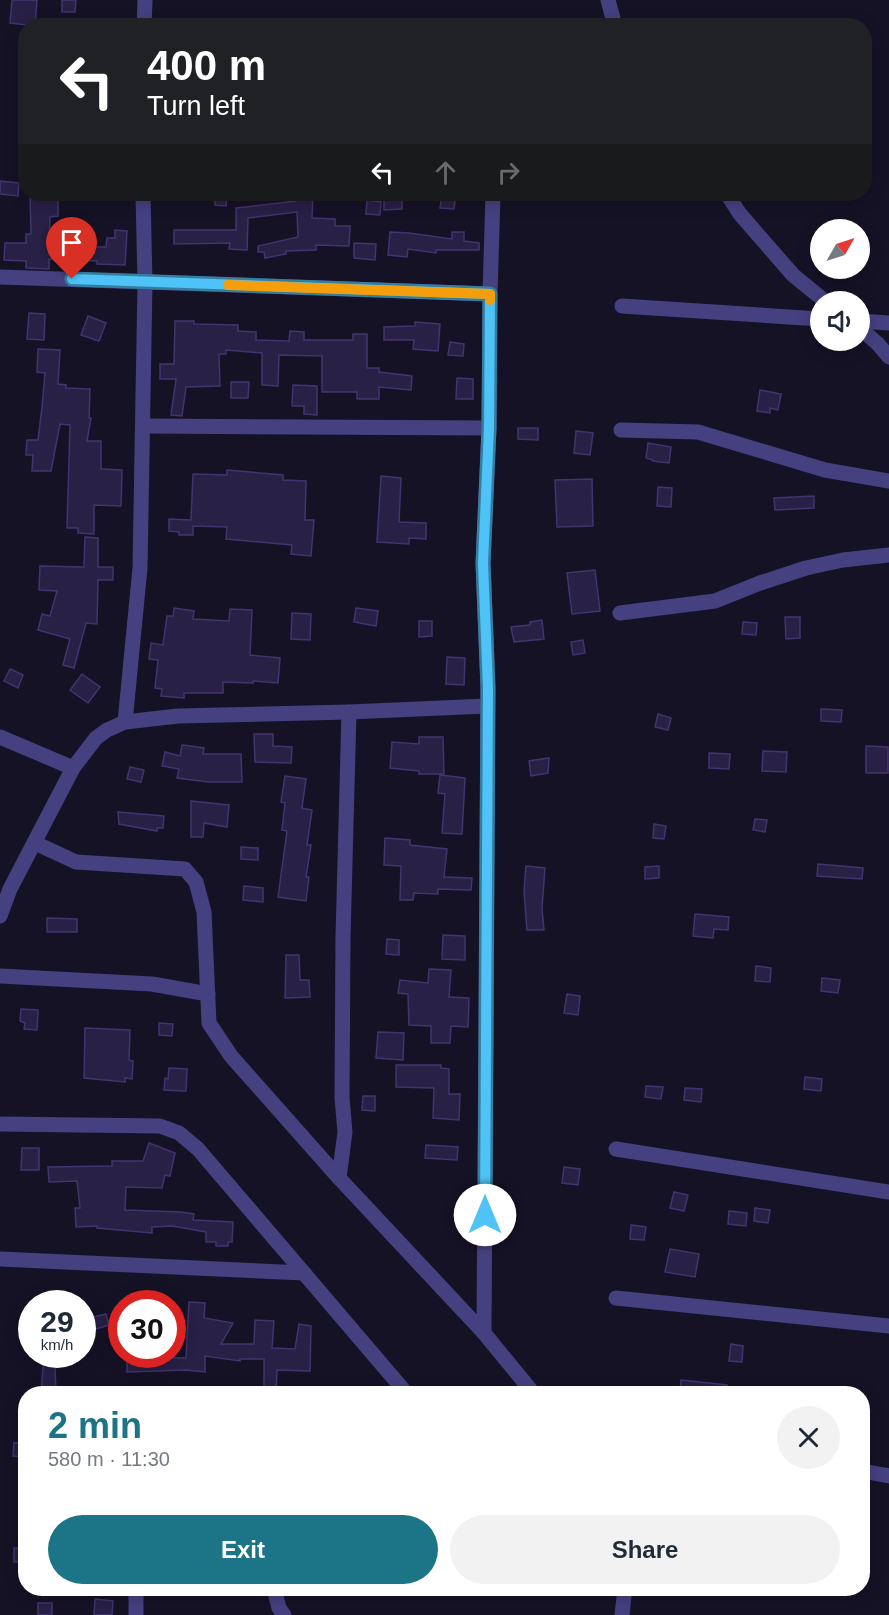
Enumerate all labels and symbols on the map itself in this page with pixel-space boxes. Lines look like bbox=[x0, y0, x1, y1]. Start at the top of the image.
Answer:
pin bbox=[46, 217, 97, 279]
north arrow bbox=[810, 219, 870, 279]
position arrow bbox=[453, 1183, 517, 1247]
speed limit sign: 30 bbox=[108, 1290, 186, 1368]

